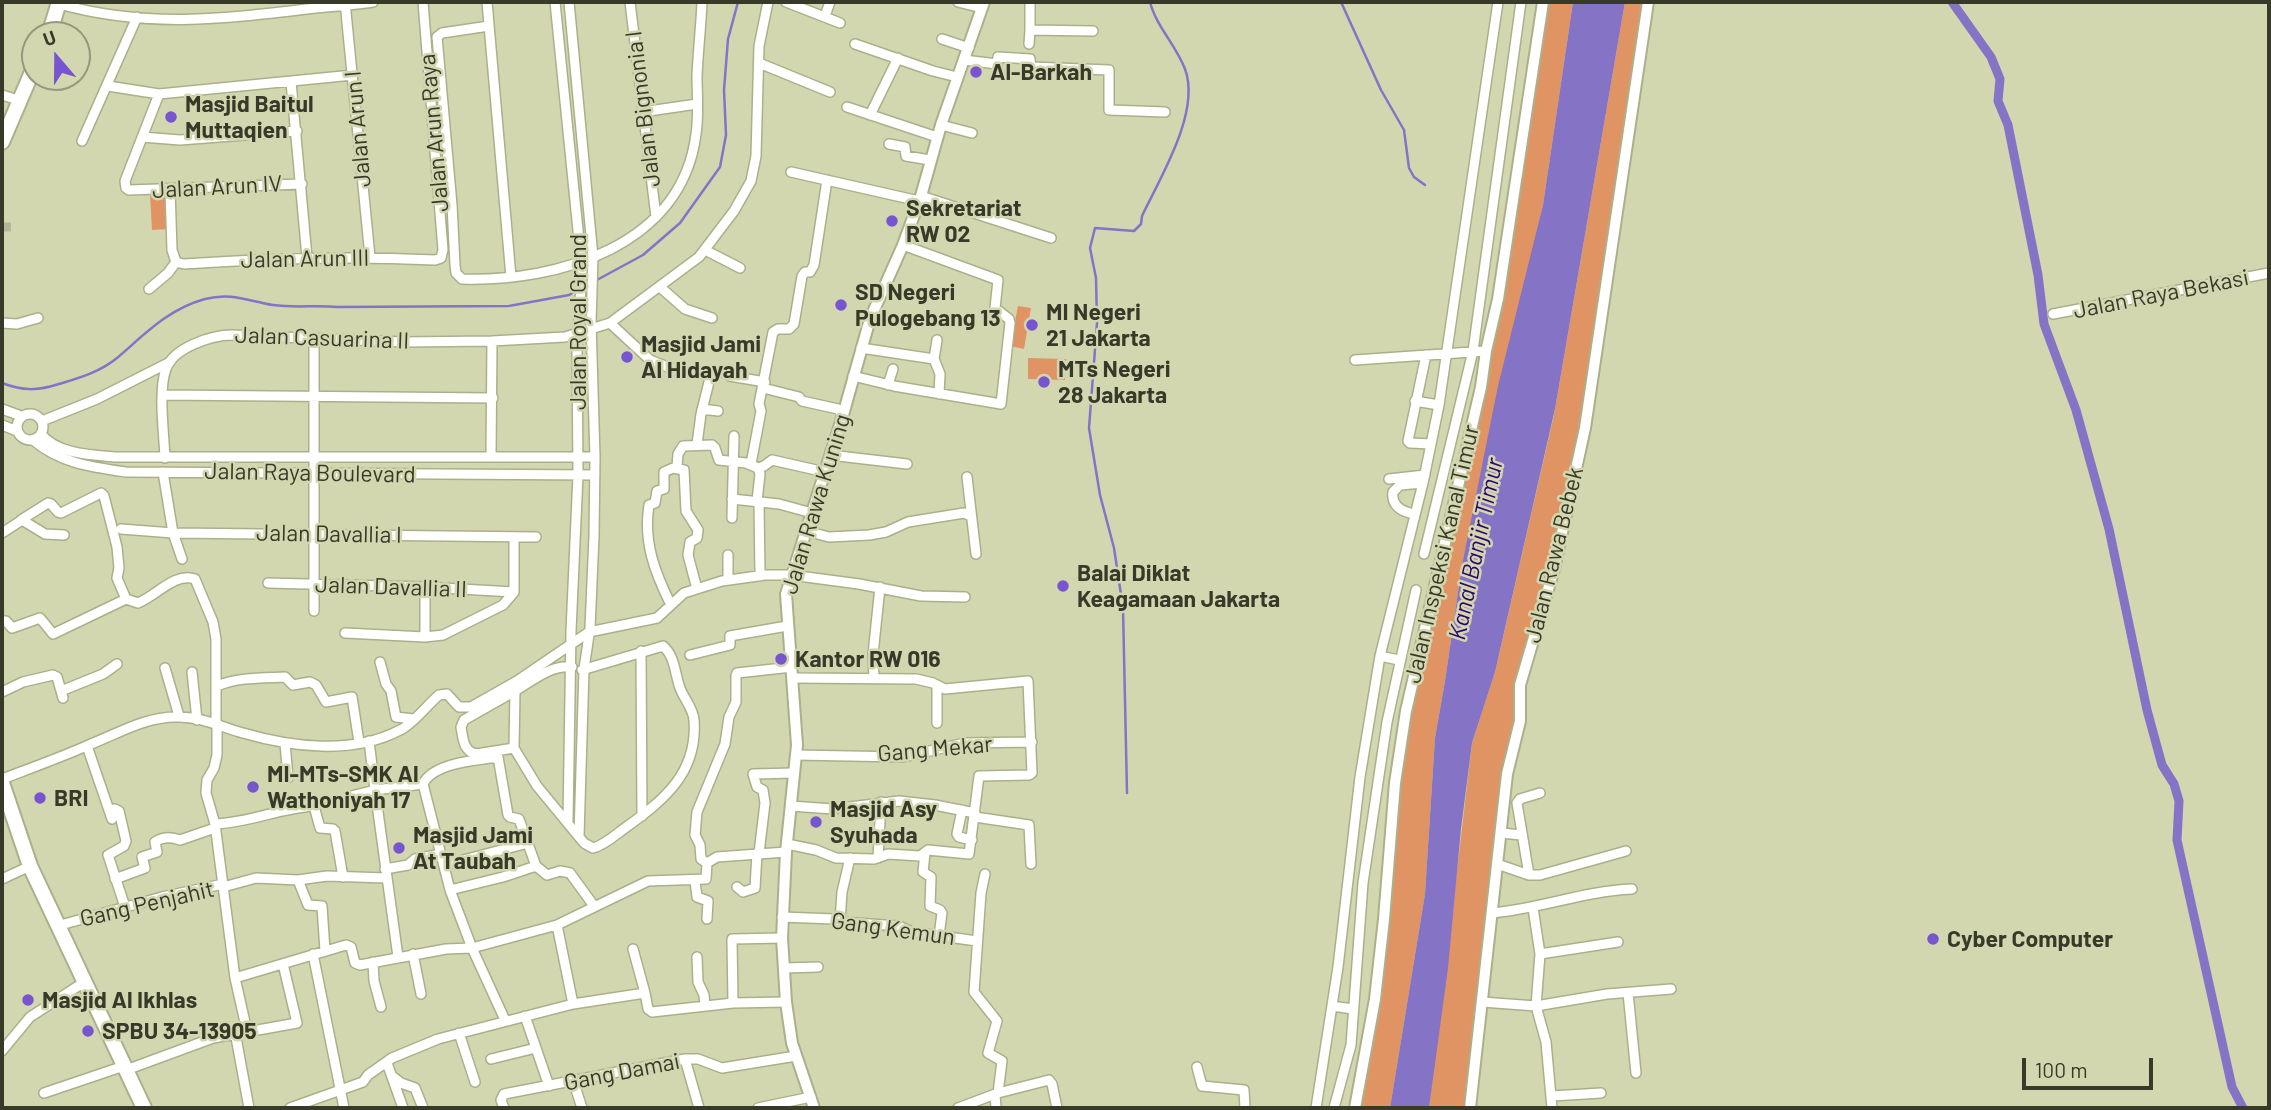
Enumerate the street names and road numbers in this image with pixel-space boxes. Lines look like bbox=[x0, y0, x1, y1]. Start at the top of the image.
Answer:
street label: Jalan Bignonia I bbox=[620, 29, 666, 189]
street label: Jalan Arun Raya bbox=[413, 53, 455, 213]
street label: Jalan Arun I bbox=[339, 70, 377, 188]
street label: Jalan Arun IV bbox=[151, 170, 283, 204]
street label: Jalan Royal Grand bbox=[564, 234, 592, 410]
street label: Jalan Arun III bbox=[240, 244, 370, 274]
street label: Jalan Raya Bekasi bbox=[2071, 263, 2251, 325]
street label: Jalan Casuarina II bbox=[234, 321, 410, 355]
street label: Jalan Rawa Kuning bbox=[775, 411, 857, 597]
street label: Jalan Inspeksi Kanal Timur bbox=[1399, 422, 1485, 686]
street label: Jalan Raya Boulevard bbox=[204, 457, 416, 489]
street label: Jalan Rawa Bebek bbox=[1519, 464, 1589, 646]
street label: Jalan Davallia I bbox=[256, 519, 402, 549]
street label: Jalan Davallia II bbox=[315, 571, 467, 603]
street label: Gang Mekar bbox=[876, 730, 994, 768]
street label: Gang Penjahit bbox=[77, 875, 217, 933]
street label: Gang Kemun bbox=[829, 907, 957, 951]
street label: Gang Damai bbox=[562, 1047, 682, 1097]

